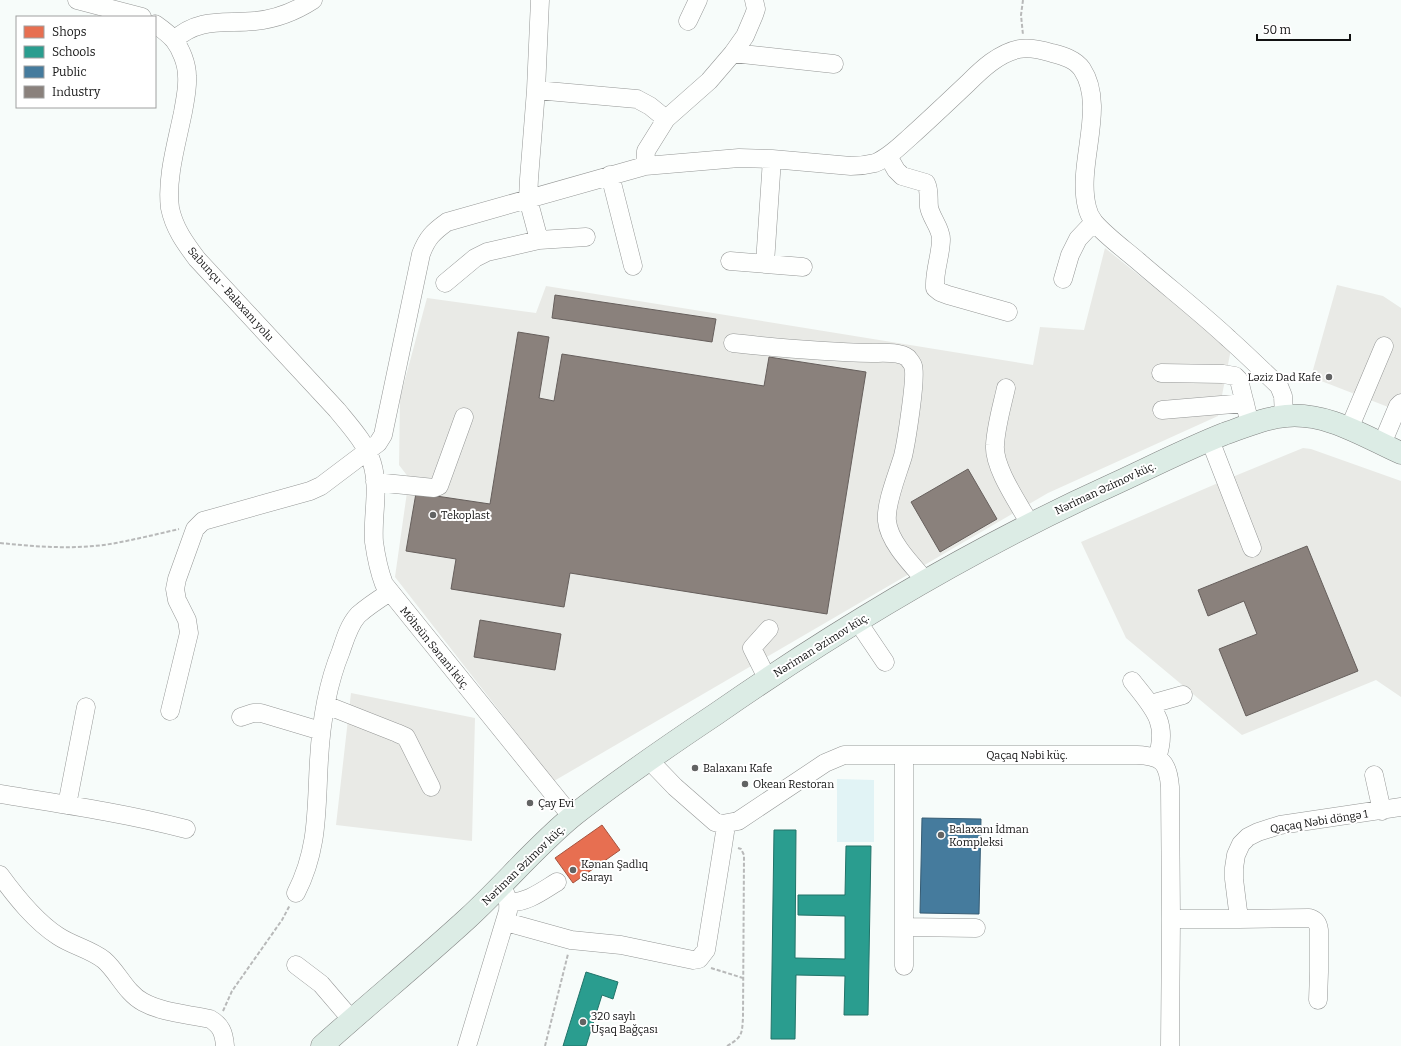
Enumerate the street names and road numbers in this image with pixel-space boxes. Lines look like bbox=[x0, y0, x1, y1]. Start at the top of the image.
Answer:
street label: Sabunçu - Balaxanı yolu bbox=[185, 245, 276, 344]
street label: Nəriman Əzimov küç. bbox=[1053, 459, 1158, 518]
street label: Möhsün Sənani küç. bbox=[397, 604, 472, 692]
street label: Nəriman Əzimov küç. bbox=[771, 611, 871, 680]
street label: Qaçaq Nəbi küç. bbox=[986, 749, 1068, 762]
street label: Qaçaq Nəbi döngə 1 bbox=[1269, 807, 1369, 836]
street label: Nəriman Əzimov küç. bbox=[479, 823, 567, 908]

